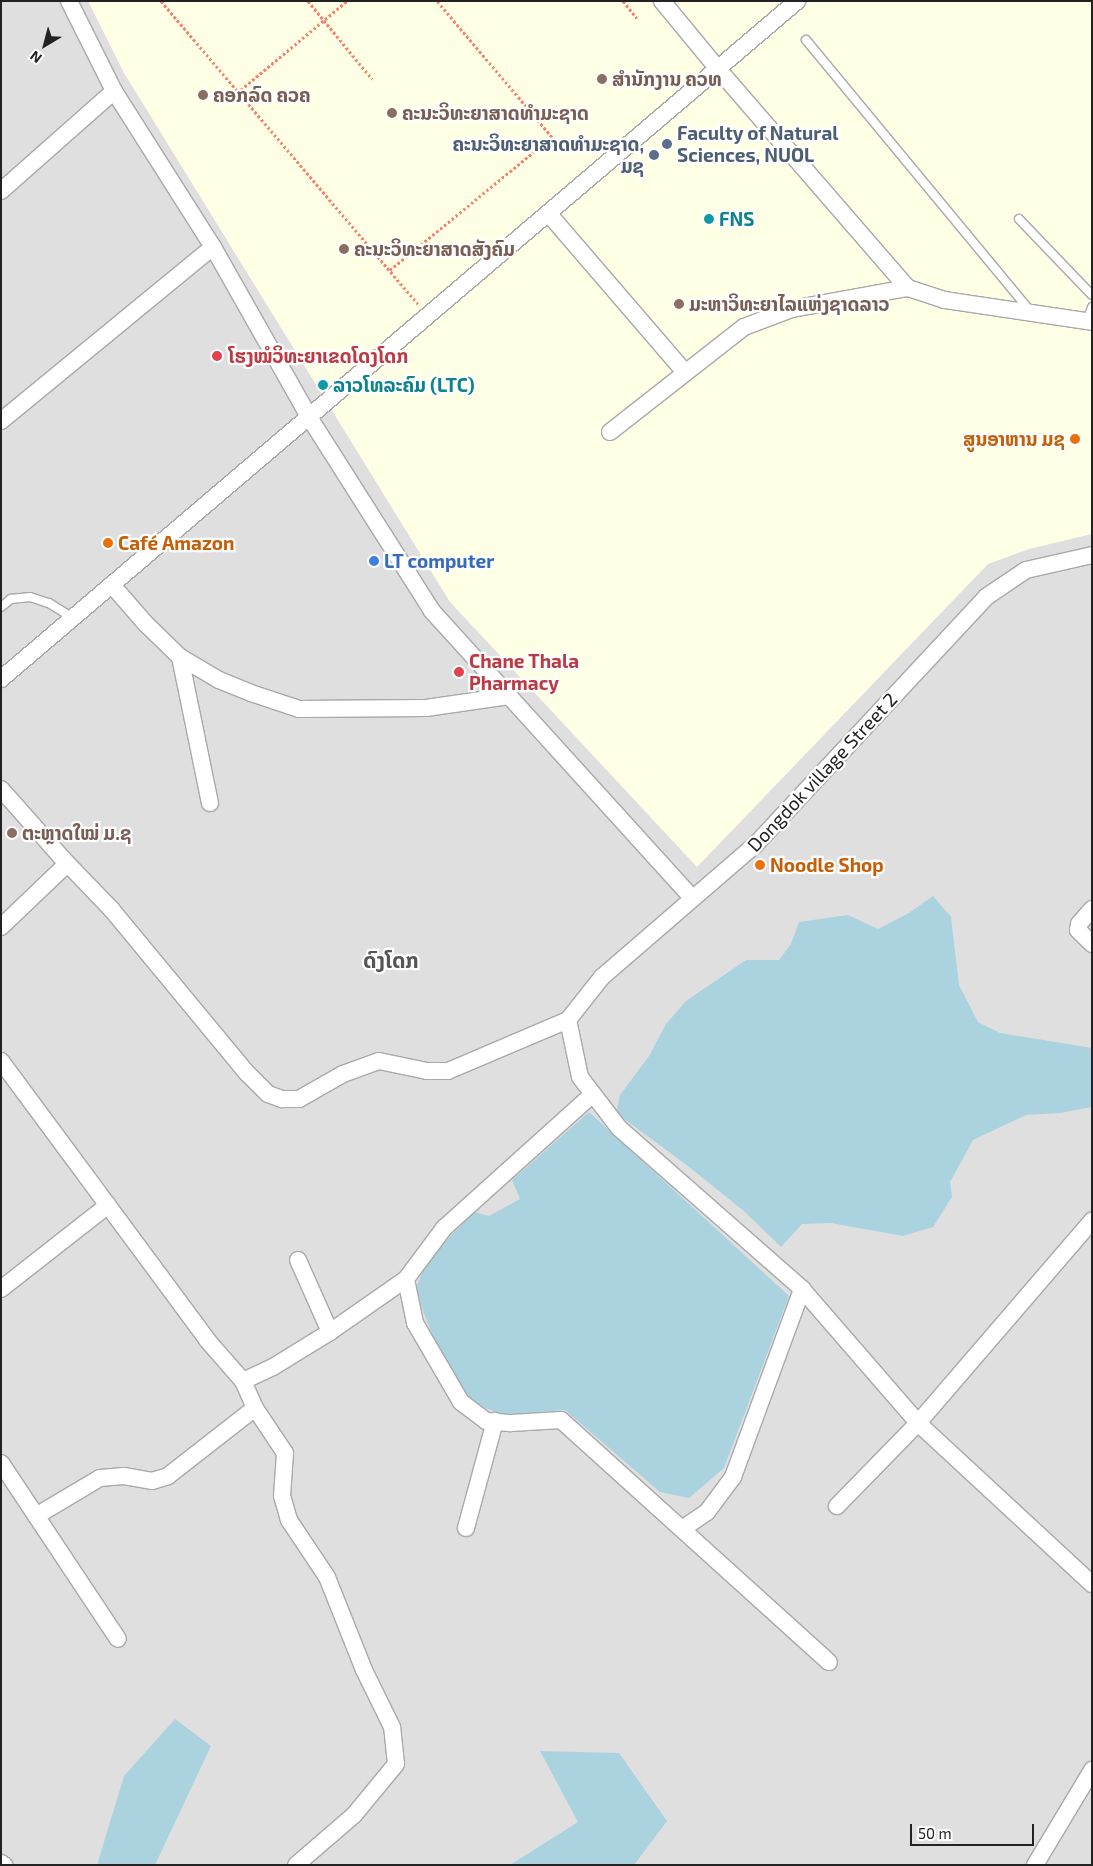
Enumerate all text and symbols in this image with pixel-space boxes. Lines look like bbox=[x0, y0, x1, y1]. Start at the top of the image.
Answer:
north arrow bbox=[20, 20, 70, 70]
text: N bbox=[27, 48, 45, 67]
place label: ສຳນັກງານ ຄວທ bbox=[612, 68, 722, 90]
marker: ສຳນັກງານ ຄວທ bbox=[596, 73, 608, 85]
place label: ຄອກລົດ ຄວຄ bbox=[213, 84, 311, 106]
marker: ຄອກລົດ ຄວຄ bbox=[197, 89, 209, 101]
place label: ຄະນະວິທະຍາສາດທຳມະຊາດ bbox=[402, 102, 589, 124]
marker: ຄະນະວິທະຍາສາດທຳມະຊາດ bbox=[386, 107, 398, 119]
place label: Faculty of Natural Sciences, NUOL bbox=[677, 122, 839, 166]
place label: ຄະນະວິທະຍາສາດທໍາມະຊາດ, ມຊ bbox=[452, 133, 644, 177]
marker: Faculty of Natural Sciences, NUOL bbox=[661, 138, 673, 150]
marker: ຄະນະວິທະຍາສາດທໍາມະຊາດ, ມຊ bbox=[648, 149, 660, 161]
place label: FNS bbox=[719, 208, 754, 230]
marker: FNS bbox=[703, 213, 715, 225]
place label: ຄະນະວິທະຍາສາດສັງຄົມ bbox=[354, 238, 515, 260]
marker: ຄະນະວິທະຍາສາດສັງຄົມ bbox=[338, 243, 350, 255]
place label: ມະຫາວິທະຍາໄລແຫ່ງຊາດລາວ bbox=[689, 293, 890, 315]
marker: ມະຫາວິທະຍາໄລແຫ່ງຊາດລາວ bbox=[673, 298, 685, 310]
place label: ໂຮງໝໍວິທະຍາເຂດໂດງໂດກ bbox=[228, 345, 408, 367]
marker: ໂຮງໝໍວິທະຍາເຂດໂດງໂດກ bbox=[210, 349, 224, 363]
place label: ລາວໂທລະຄົມ (LTC) bbox=[333, 374, 475, 396]
marker: ລາວໂທລະຄົມ (LTC) bbox=[317, 379, 329, 391]
place label: ສູນອາຫານ ມຊ bbox=[963, 428, 1065, 450]
marker: ສູນອາຫານ ມຊ bbox=[1069, 433, 1081, 445]
place label: Café Amazon bbox=[118, 532, 235, 554]
marker: Café Amazon bbox=[102, 537, 114, 549]
place label: LT computer bbox=[384, 550, 495, 572]
marker: LT computer bbox=[368, 555, 380, 567]
place label: Chane Thala Pharmacy bbox=[469, 650, 579, 694]
marker: Chane Thala Pharmacy bbox=[453, 666, 465, 678]
street label: Dongdok village Street 2 bbox=[742, 688, 902, 856]
place label: ຕະຫຼາດໃໝ່ ມ.ຊ bbox=[22, 822, 131, 844]
marker: ຕະຫຼາດໃໝ່ ມ.ຊ bbox=[6, 827, 18, 839]
place label: Noodle Shop bbox=[770, 854, 884, 876]
marker: Noodle Shop bbox=[754, 859, 766, 871]
district label: ດົງໂດກ bbox=[363, 947, 419, 973]
scale bar bbox=[913, 1814, 1037, 1846]
text: 50 m bbox=[918, 1824, 952, 1842]

